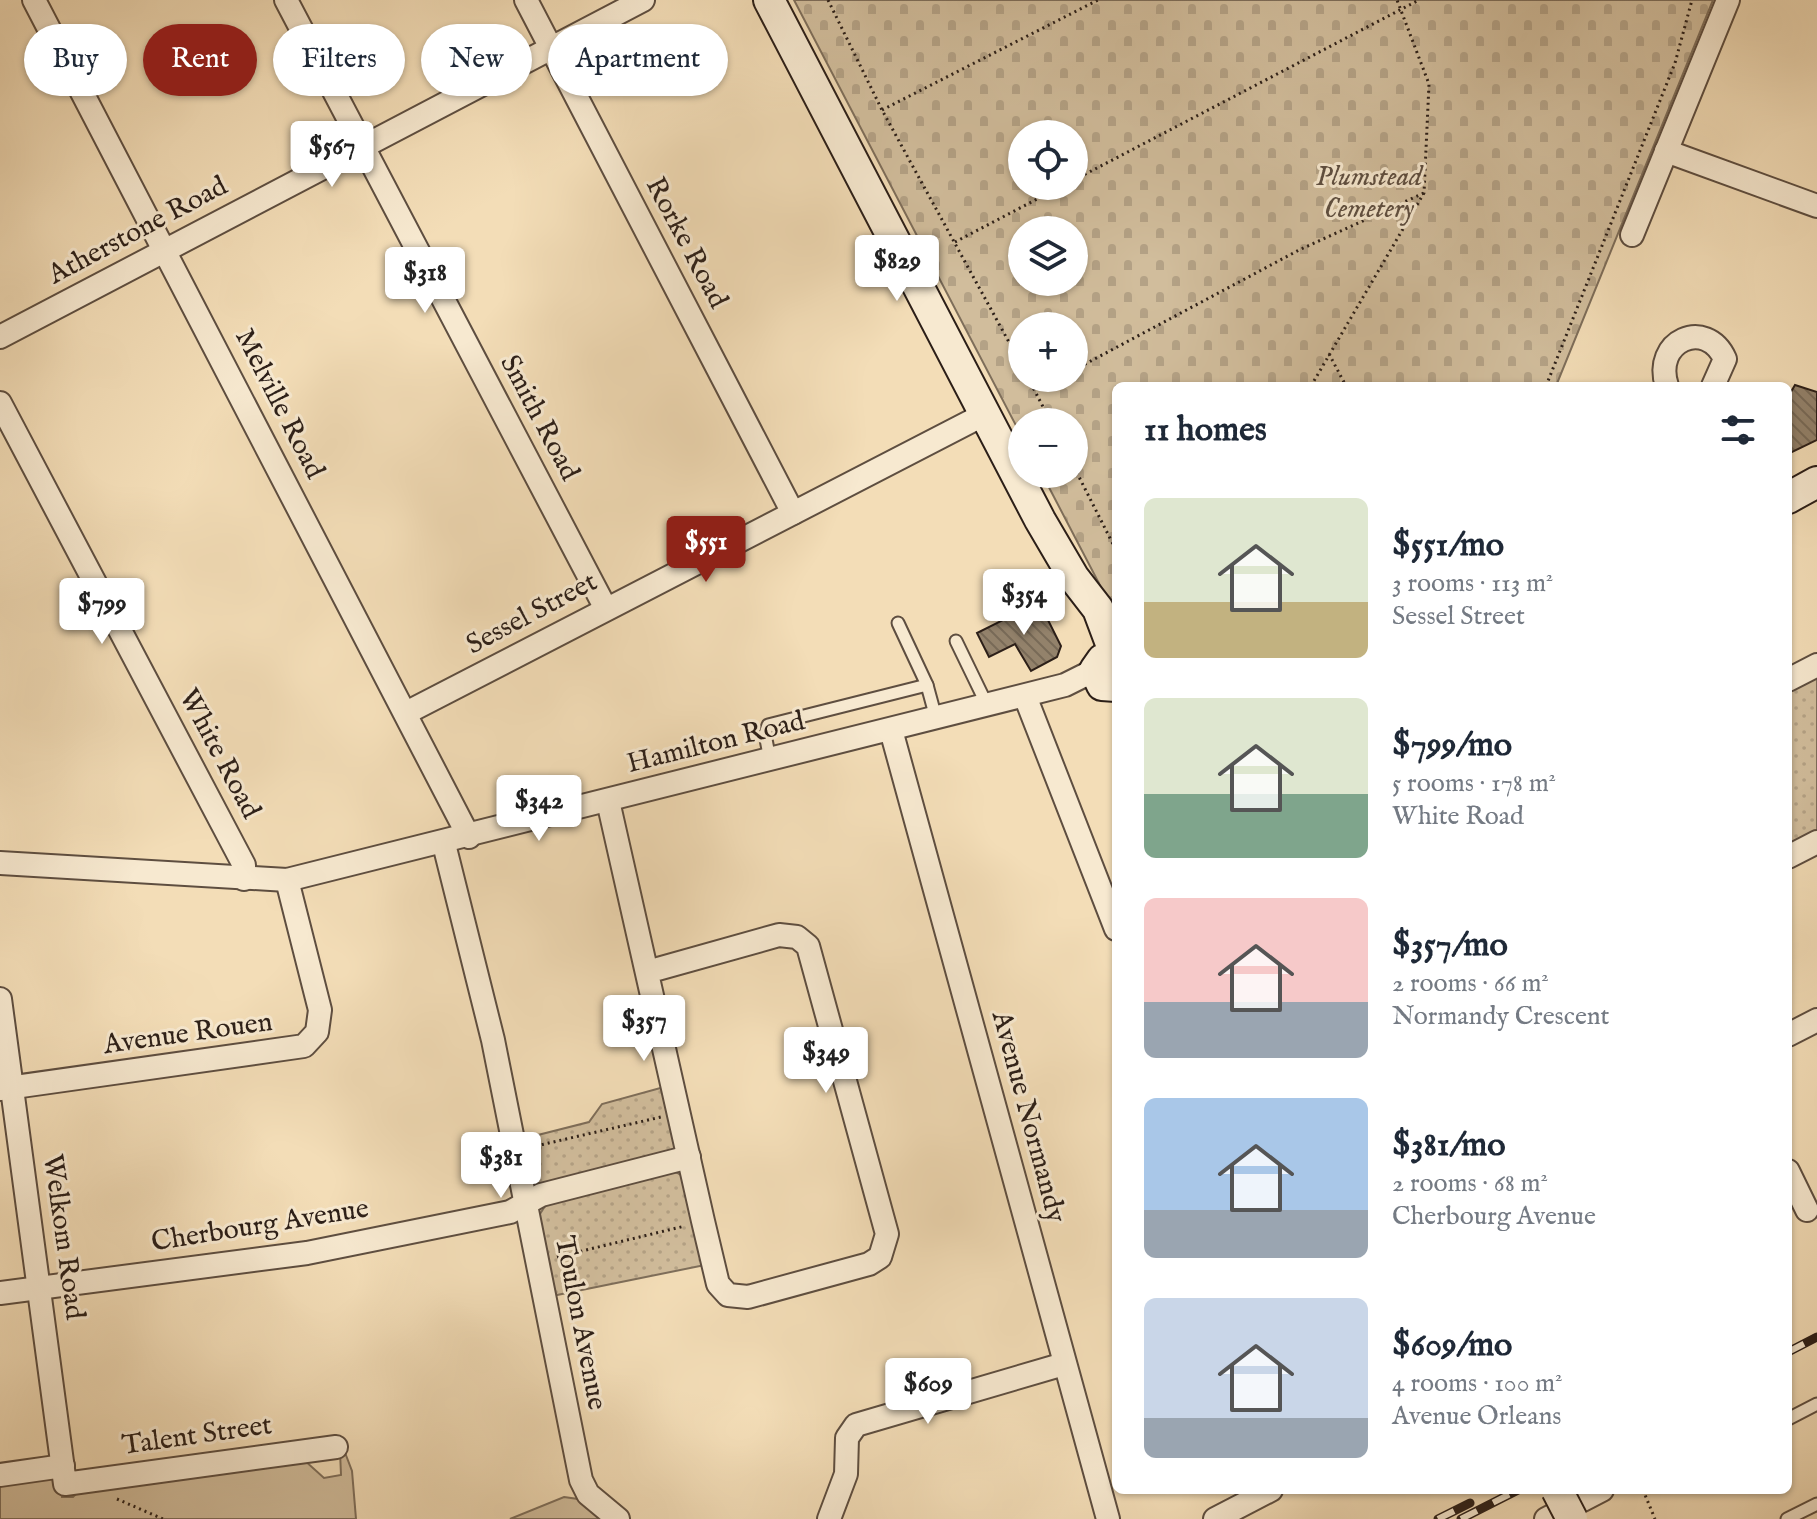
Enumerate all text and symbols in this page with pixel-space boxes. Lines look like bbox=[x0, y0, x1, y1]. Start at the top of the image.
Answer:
chip: Buy bbox=[24, 24, 127, 96]
chip: Rent bbox=[143, 24, 257, 96]
chip: Filters bbox=[273, 24, 405, 96]
chip: New bbox=[421, 24, 532, 96]
chip: Apartment bbox=[548, 24, 728, 96]
map controls bbox=[1008, 120, 1088, 488]
button: locate bbox=[1008, 120, 1088, 200]
pin: $567 bbox=[285, 121, 379, 189]
text: $567 bbox=[309, 130, 355, 163]
park label: Plumstead Cemetery bbox=[1316, 160, 1424, 227]
street label: Atherstone Road bbox=[41, 169, 234, 293]
street label: Rorke Road bbox=[637, 171, 735, 315]
button: layers bbox=[1008, 216, 1088, 296]
pin: $829 bbox=[850, 235, 944, 303]
text: $829 bbox=[873, 244, 921, 277]
pin: $318 bbox=[378, 247, 472, 315]
text: $318 bbox=[403, 256, 447, 289]
button: + bbox=[1008, 312, 1088, 392]
street label: Melville Road bbox=[226, 323, 332, 485]
street label: Smith Road bbox=[491, 349, 587, 487]
button: − bbox=[1008, 408, 1088, 488]
icon: filters bbox=[1716, 408, 1760, 452]
text: 11 homes bbox=[1144, 409, 1267, 452]
pin: $551 bbox=[659, 516, 753, 584]
text: $551/mo bbox=[1392, 524, 1504, 567]
text: $551 bbox=[685, 525, 727, 558]
icon: home bbox=[1208, 530, 1304, 626]
street label: Sessel Street bbox=[461, 565, 604, 663]
text: 3 rooms · 113 m² bbox=[1392, 567, 1553, 600]
pin: $354 bbox=[977, 569, 1071, 637]
pin: $799 bbox=[55, 578, 149, 646]
text: $354 bbox=[1001, 578, 1047, 611]
text: $799 bbox=[77, 587, 127, 620]
text: Sessel Street bbox=[1392, 600, 1525, 633]
street label: White Road bbox=[170, 683, 268, 825]
street label: Hamilton Road bbox=[624, 704, 808, 782]
text: $799/mo bbox=[1392, 724, 1512, 767]
icon: home bbox=[1208, 730, 1304, 826]
text: 5 rooms · 178 m² bbox=[1392, 767, 1556, 800]
pin: $342 bbox=[492, 775, 586, 843]
text: $342 bbox=[514, 784, 564, 817]
text: White Road bbox=[1392, 800, 1524, 833]
text: $357/mo bbox=[1392, 924, 1508, 967]
icon: home bbox=[1208, 930, 1304, 1026]
text: 2 rooms · 66 m² bbox=[1392, 967, 1549, 1000]
pin: $357 bbox=[597, 995, 691, 1063]
text: Normandy Crescent bbox=[1392, 1000, 1610, 1033]
text: $357 bbox=[621, 1004, 667, 1037]
street label: Avenue Rouen bbox=[100, 1005, 275, 1063]
street label: Avenue Normandy bbox=[983, 1006, 1073, 1227]
pin: $349 bbox=[779, 1027, 873, 1095]
text: $349 bbox=[802, 1036, 850, 1069]
text: $381/mo bbox=[1392, 1124, 1506, 1167]
icon: home bbox=[1208, 1130, 1304, 1226]
pin: $381 bbox=[454, 1132, 548, 1200]
text: $381 bbox=[479, 1141, 523, 1174]
street label: Welkom Road bbox=[34, 1152, 92, 1322]
text: 2 rooms · 68 m² bbox=[1392, 1167, 1548, 1200]
street label: Cherbourg Avenue bbox=[149, 1192, 371, 1260]
text: Cherbourg Avenue bbox=[1392, 1200, 1596, 1233]
street label: Toulon Avenue bbox=[546, 1233, 614, 1413]
text: $609/mo bbox=[1392, 1324, 1512, 1367]
icon: home bbox=[1208, 1330, 1304, 1426]
pin: $609 bbox=[881, 1358, 975, 1426]
text: $609 bbox=[903, 1367, 953, 1400]
text: 4 rooms · 100 m² bbox=[1392, 1367, 1562, 1400]
text: Avenue Orleans bbox=[1392, 1400, 1561, 1433]
street label: Talent Street bbox=[120, 1408, 275, 1464]

